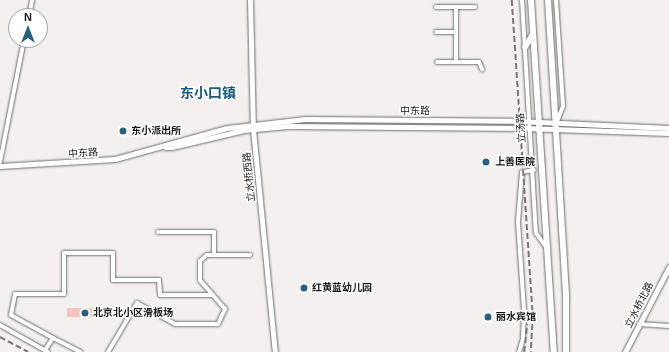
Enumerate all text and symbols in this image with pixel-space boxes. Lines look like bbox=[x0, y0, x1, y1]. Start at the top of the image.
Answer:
north arrow bbox=[8, 8, 48, 48]
text: N bbox=[24, 11, 32, 23]
district label: 东小口镇 bbox=[180, 85, 236, 101]
street label: 中东路 bbox=[400, 105, 430, 117]
street label: 立汤路 bbox=[514, 113, 528, 143]
place label: 东小派出所 bbox=[131, 125, 181, 137]
marker: 东小派出所 bbox=[118, 126, 128, 136]
street label: 中东路 bbox=[68, 146, 98, 160]
street label: 立水桥西路 bbox=[240, 152, 258, 202]
marker: 上善医院 bbox=[480, 156, 492, 168]
place label: 上善医院 bbox=[495, 156, 535, 168]
street label: 立水桥北路 bbox=[622, 280, 656, 330]
place label: 红黄蓝幼儿园 bbox=[312, 282, 372, 294]
marker: 红黄蓝幼儿园 bbox=[299, 283, 309, 293]
place label: 北京北小区滑板场 bbox=[93, 307, 173, 319]
marker: 北京北小区滑板场 bbox=[80, 308, 90, 318]
place label: 丽水宾馆 bbox=[496, 311, 536, 323]
marker: 丽水宾馆 bbox=[483, 312, 493, 322]

